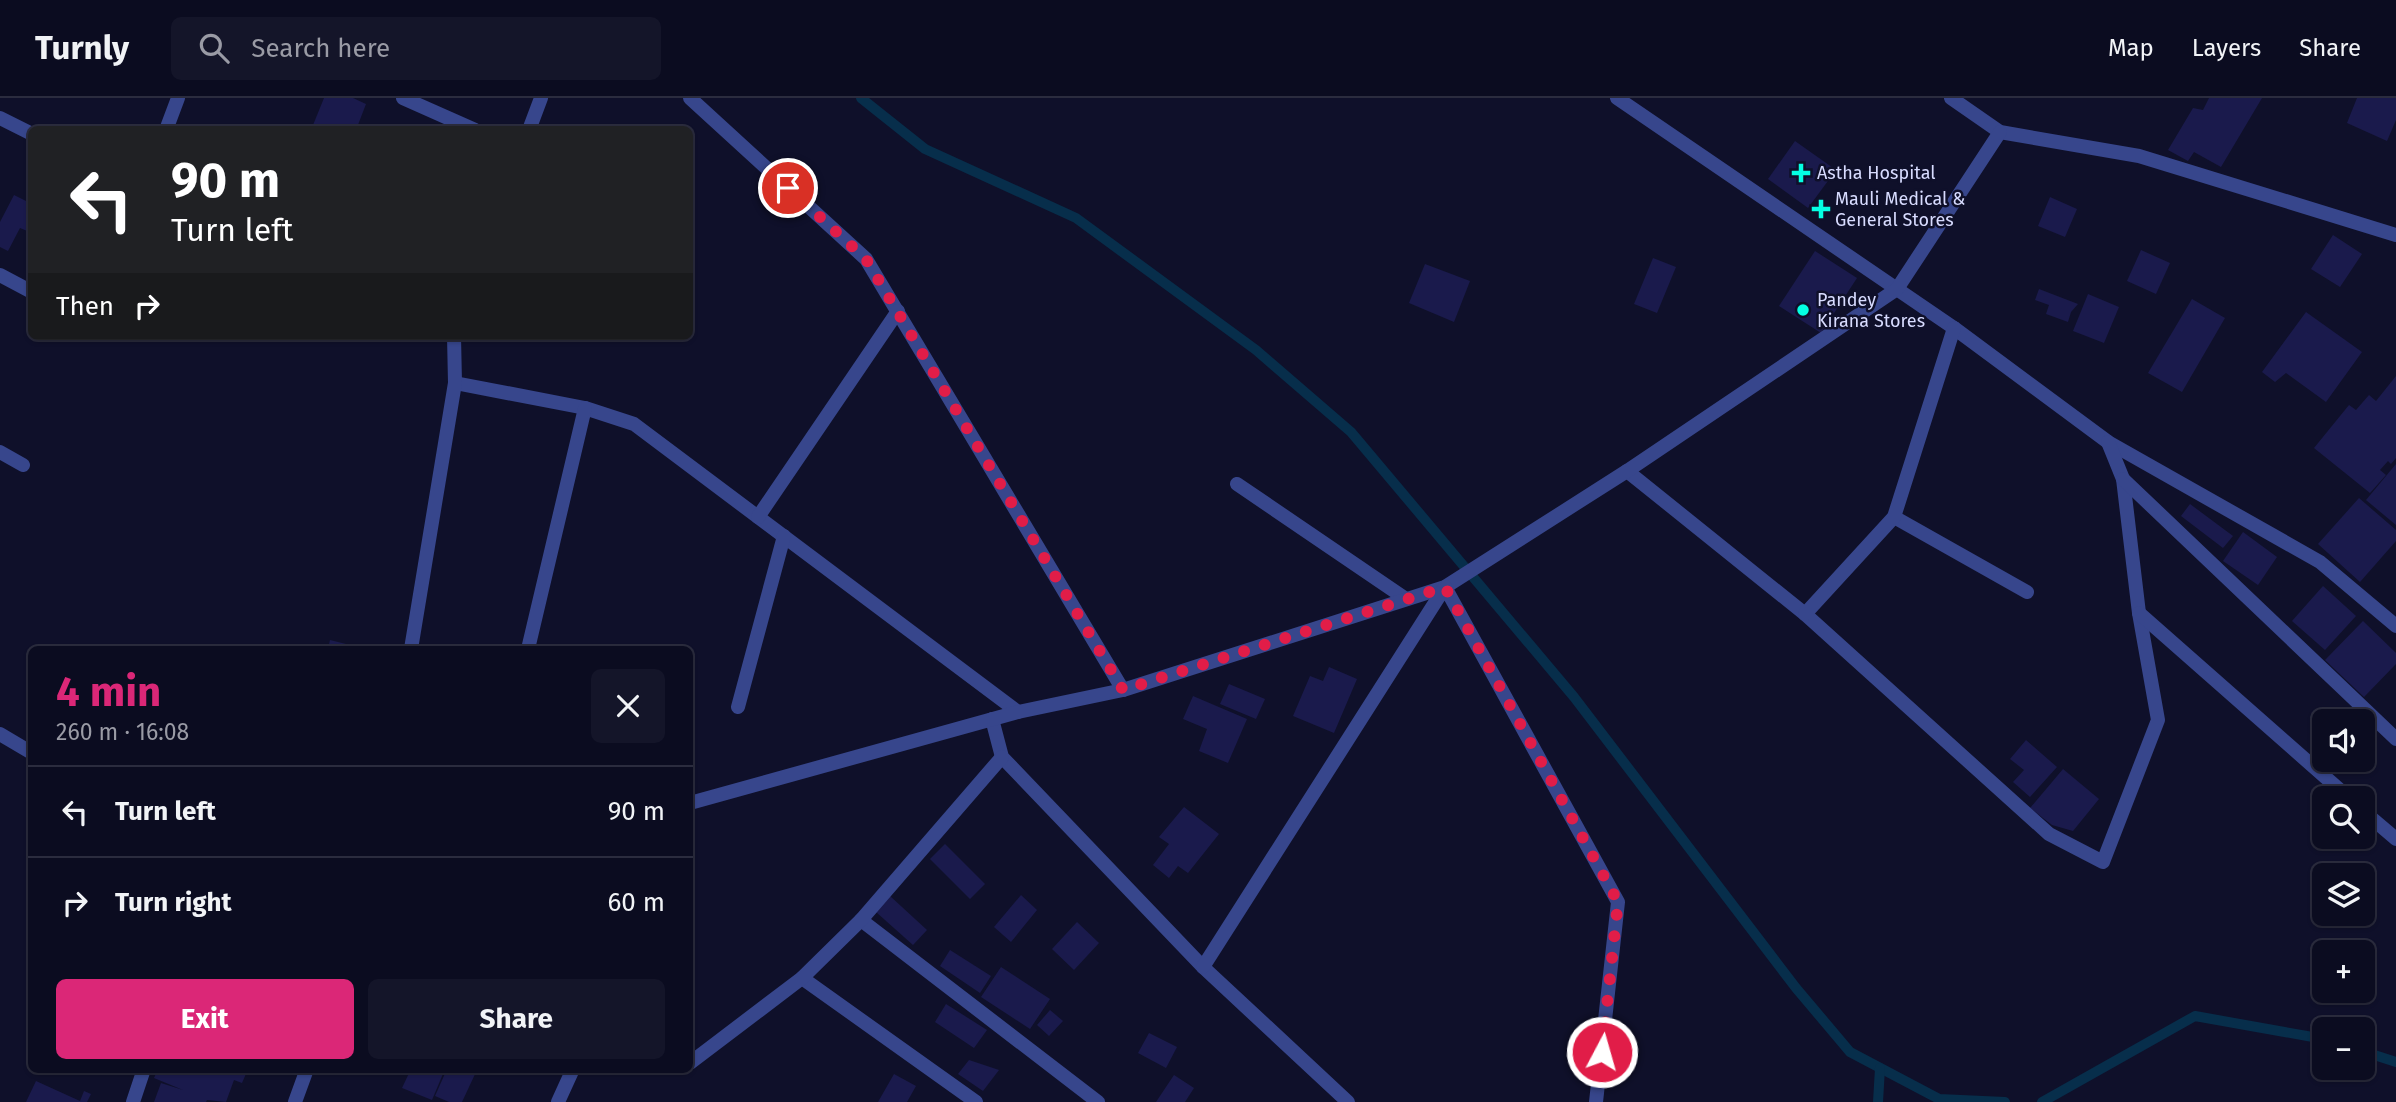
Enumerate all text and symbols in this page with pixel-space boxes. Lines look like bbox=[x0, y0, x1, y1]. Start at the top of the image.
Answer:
search box bbox=[171, 17, 661, 80]
text: Turnly bbox=[35, 28, 129, 68]
icon: search bbox=[195, 29, 233, 67]
text: Search here bbox=[251, 33, 390, 64]
text: Map bbox=[2108, 34, 2154, 62]
text: Layers bbox=[2192, 34, 2261, 62]
text: Share bbox=[2299, 34, 2361, 62]
text: 90 m bbox=[171, 151, 280, 210]
icon: left bbox=[56, 154, 147, 245]
pin bbox=[758, 158, 818, 218]
place label: Astha Hospital bbox=[1817, 162, 1936, 184]
marker: Astha Hospital bbox=[1791, 163, 1811, 183]
icon: arrive bbox=[769, 169, 807, 207]
place label: Mauli Medical & General Stores bbox=[1835, 188, 1965, 231]
marker: Mauli Medical & General Stores bbox=[1813, 201, 1829, 217]
text: Turn left bbox=[171, 211, 293, 249]
icon: right bbox=[128, 287, 166, 325]
place label: Pandey Kirana Stores bbox=[1817, 289, 1925, 332]
text: Then bbox=[56, 291, 114, 322]
marker: Pandey Kirana Stores bbox=[1795, 302, 1811, 318]
text: 4 min bbox=[56, 667, 161, 717]
button: close bbox=[591, 669, 665, 743]
map controls bbox=[2312, 709, 2375, 1080]
button: sound bbox=[2312, 709, 2375, 772]
text: 260 m · 16:08 bbox=[56, 718, 189, 746]
button: search bbox=[2312, 786, 2375, 849]
icon: left bbox=[56, 793, 94, 831]
text: Turn left bbox=[115, 796, 216, 827]
text: 90 m bbox=[608, 796, 665, 827]
button: layers bbox=[2312, 863, 2375, 926]
icon: right bbox=[56, 884, 94, 922]
text: Turn right bbox=[115, 887, 232, 918]
text: 60 m bbox=[607, 887, 665, 918]
button: + bbox=[2312, 940, 2375, 1003]
button: Exit bbox=[56, 979, 354, 1059]
button: Share bbox=[368, 979, 665, 1059]
position arrow bbox=[1565, 1015, 1639, 1089]
button: − bbox=[2312, 1017, 2375, 1080]

